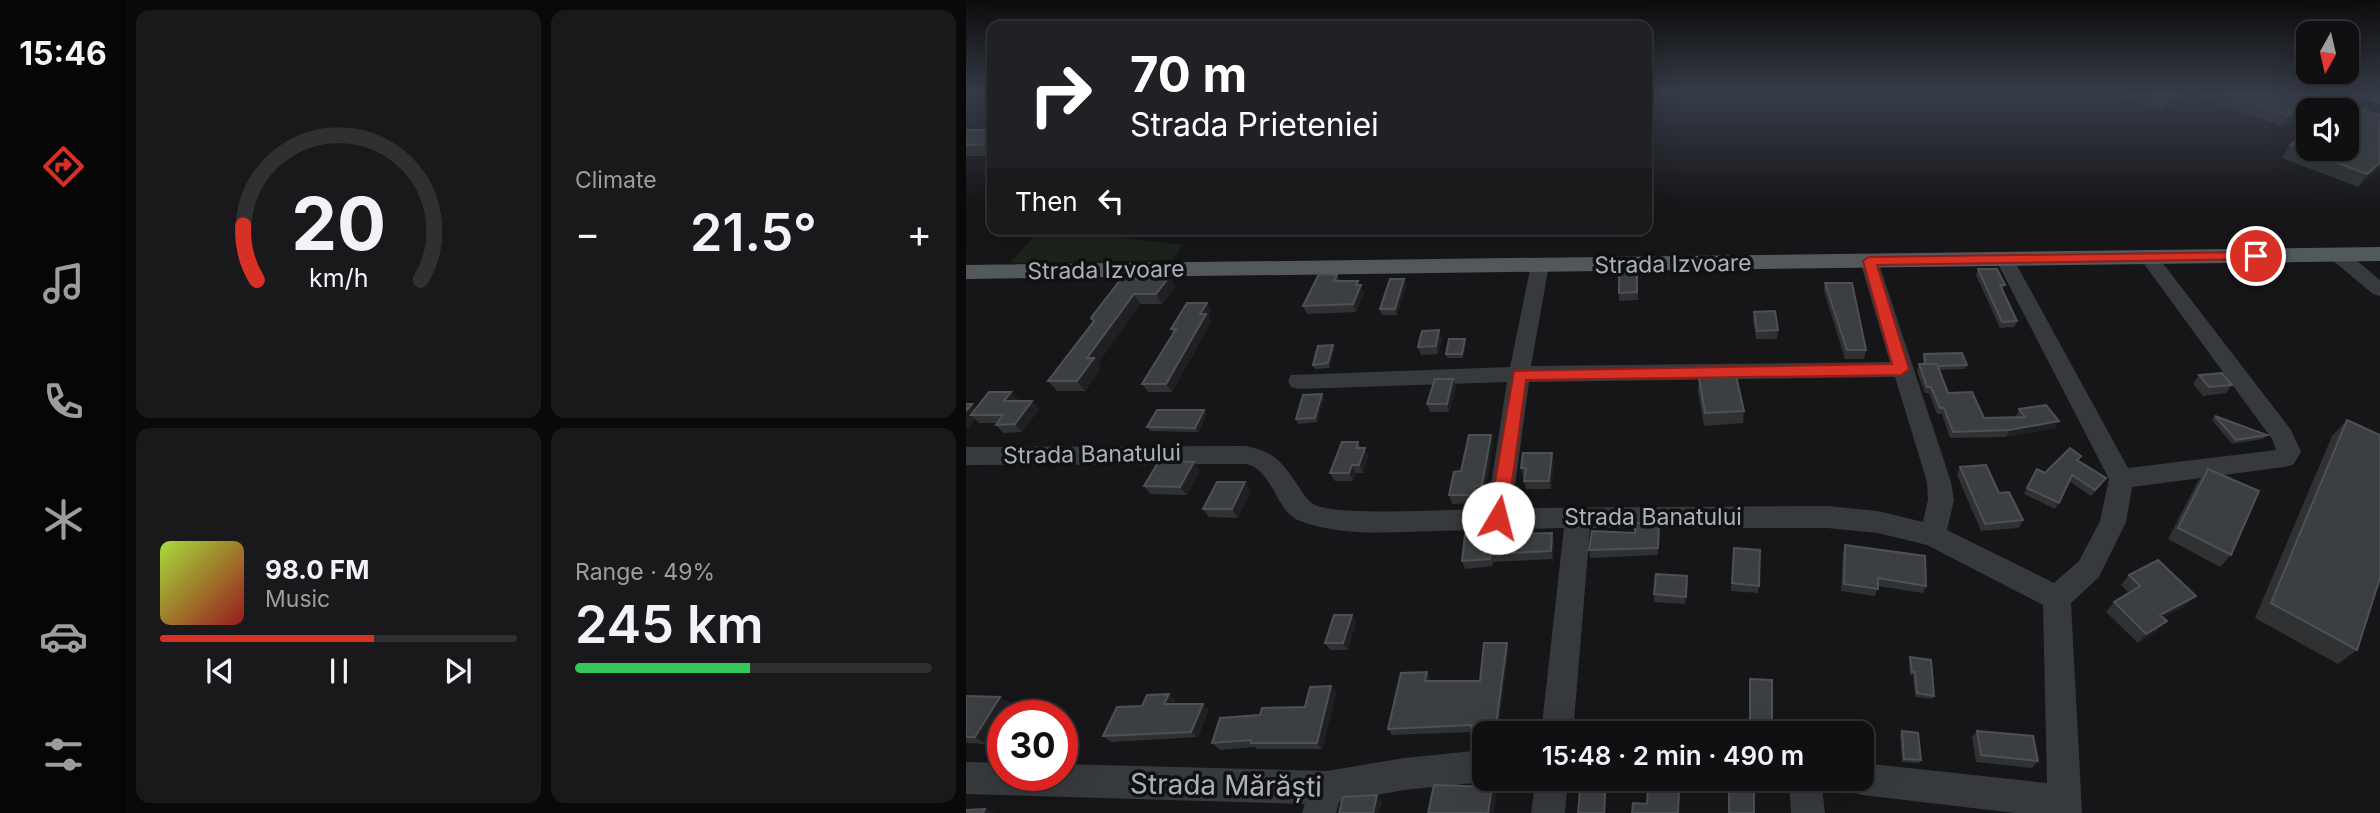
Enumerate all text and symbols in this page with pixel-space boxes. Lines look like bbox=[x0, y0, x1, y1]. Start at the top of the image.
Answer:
north arrow bbox=[2296, 21, 2359, 84]
map controls bbox=[2296, 21, 2359, 161]
text: 15:46 bbox=[19, 34, 107, 73]
text: 70 m bbox=[1130, 45, 1247, 104]
icon: right bbox=[1015, 49, 1106, 140]
button: sound bbox=[2296, 98, 2359, 161]
text: Strada Prieteniei bbox=[1130, 105, 1379, 144]
icon: directions bbox=[39, 142, 88, 191]
text: Climate bbox=[575, 166, 657, 194]
text: 20 bbox=[291, 179, 386, 268]
icon: left bbox=[1092, 182, 1130, 220]
text: Then bbox=[1015, 186, 1078, 217]
text: 21.5° bbox=[690, 201, 817, 264]
text: − bbox=[575, 210, 600, 256]
text: + bbox=[907, 210, 932, 256]
pin bbox=[2226, 226, 2286, 286]
icon: arrive bbox=[2237, 237, 2275, 275]
street label: Strada Izvoare bbox=[1594, 249, 1752, 279]
street label: Strada Izvoare bbox=[1027, 255, 1185, 285]
icon: music bbox=[39, 259, 88, 308]
text: km/h bbox=[309, 263, 368, 293]
icon: phone bbox=[39, 377, 88, 426]
street label: Strada Banatului bbox=[1003, 438, 1181, 470]
position arrow bbox=[1461, 481, 1535, 555]
icon: climate bbox=[39, 495, 88, 544]
street label: Strada Banatului bbox=[1564, 503, 1742, 531]
text: 98.0 FM bbox=[265, 554, 369, 585]
text: Range · 49% bbox=[575, 558, 715, 586]
text: Music bbox=[265, 585, 330, 613]
text: 245 km bbox=[575, 593, 763, 656]
icon: car bbox=[39, 612, 88, 661]
icon: previous bbox=[201, 652, 239, 690]
icon: pause bbox=[320, 652, 358, 690]
icon: next bbox=[439, 652, 477, 690]
speed limit sign: 30 bbox=[987, 700, 1078, 791]
icon: filters bbox=[39, 730, 88, 779]
text: 15:48 · 2 min · 490 m bbox=[1542, 740, 1804, 771]
street label: Strada Mărăști bbox=[1130, 766, 1322, 804]

